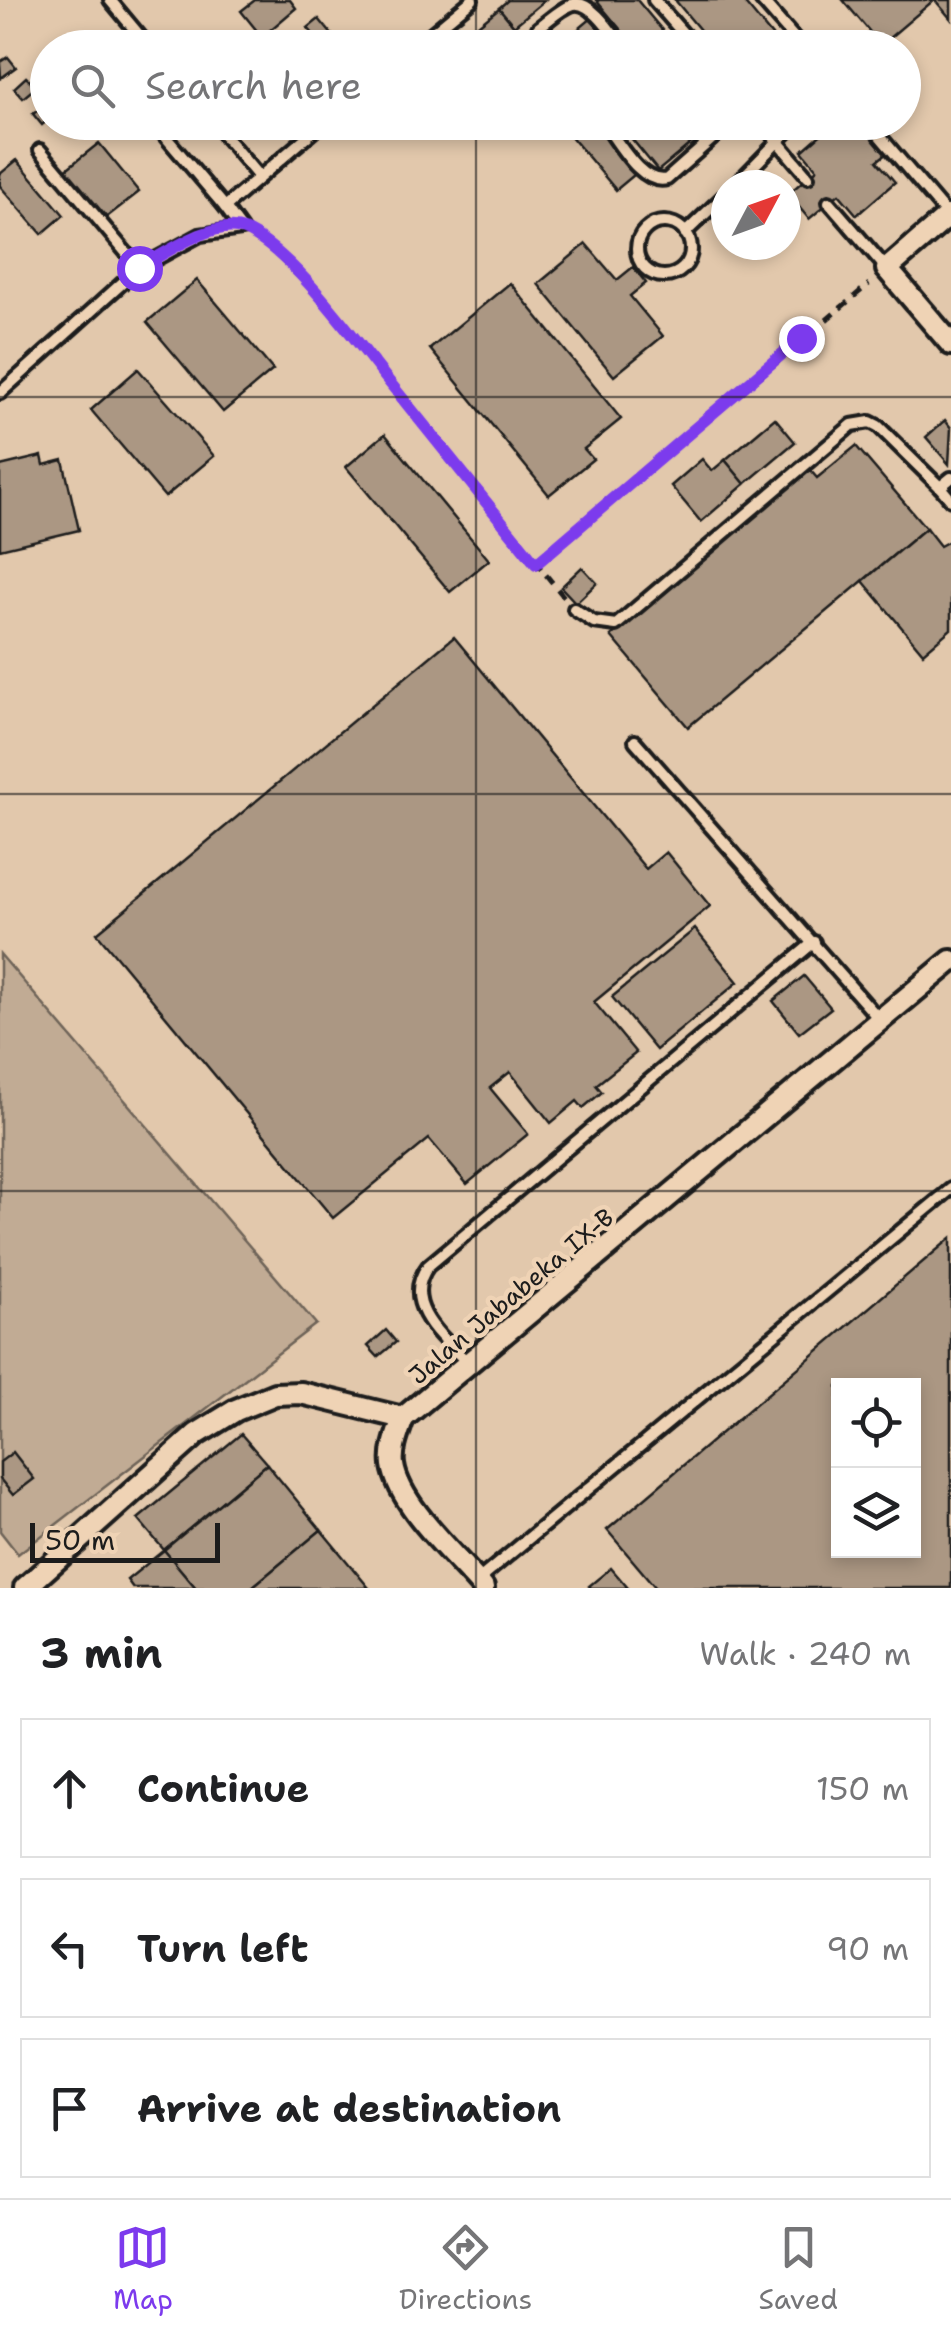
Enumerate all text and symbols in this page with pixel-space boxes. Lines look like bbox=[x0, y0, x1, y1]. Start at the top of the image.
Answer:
search box bbox=[30, 30, 921, 140]
icon: search bbox=[65, 58, 120, 113]
text: Search here bbox=[145, 60, 362, 111]
north arrow bbox=[711, 170, 801, 260]
route start bbox=[117, 246, 163, 292]
route end bbox=[779, 316, 825, 362]
street label: Jalan Jababeka IX-B bbox=[401, 1200, 621, 1392]
map controls bbox=[831, 1378, 921, 1558]
button: locate bbox=[831, 1378, 921, 1468]
button: layers bbox=[831, 1468, 921, 1558]
scale bar bbox=[30, 1518, 220, 1562]
text: 50 m bbox=[45, 1521, 115, 1559]
text: 3 min bbox=[40, 1625, 162, 1681]
text: Walk · 240 m bbox=[699, 1632, 911, 1675]
icon: ahead bbox=[42, 1761, 97, 1816]
text: Continue bbox=[137, 1763, 309, 1814]
text: 150 m bbox=[816, 1767, 909, 1810]
icon: left bbox=[42, 1921, 97, 1976]
text: Turn left bbox=[137, 1923, 309, 1974]
text: 90 m bbox=[826, 1927, 909, 1970]
icon: arrive bbox=[42, 2081, 97, 2136]
text: Arrive at destination bbox=[137, 2083, 561, 2134]
tab: Map bbox=[113, 2220, 173, 2318]
tab: Directions bbox=[399, 2220, 532, 2318]
tab: Saved bbox=[758, 2220, 838, 2318]

